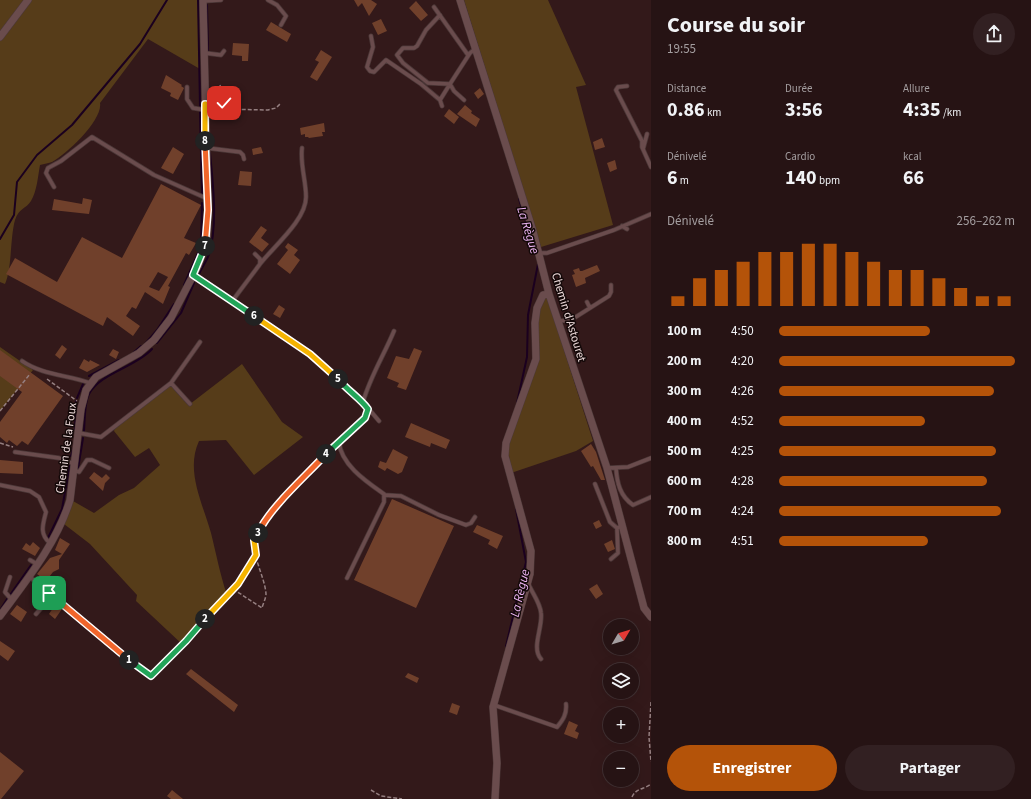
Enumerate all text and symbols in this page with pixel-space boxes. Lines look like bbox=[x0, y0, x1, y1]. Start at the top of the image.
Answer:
text: Course du soir bbox=[667, 9, 805, 41]
button: share bbox=[973, 13, 1015, 55]
text: 19:55 bbox=[667, 40, 696, 58]
text: Distance bbox=[667, 81, 706, 96]
text: Durée bbox=[785, 81, 812, 96]
text: Allure bbox=[903, 81, 930, 96]
pin bbox=[207, 86, 241, 120]
icon: check bbox=[213, 92, 235, 114]
text: 0.86 bbox=[667, 96, 705, 124]
text: 3:56 bbox=[785, 96, 823, 124]
text: 4:35 bbox=[903, 96, 941, 124]
text: km bbox=[705, 105, 721, 120]
text: /km bbox=[941, 105, 961, 120]
pin: 8 bbox=[195, 131, 215, 151]
text: 8 bbox=[202, 133, 208, 148]
text: Dénivelé bbox=[667, 149, 707, 164]
text: Cardio bbox=[785, 149, 815, 164]
text: kcal bbox=[903, 149, 922, 164]
text: 6 bbox=[667, 164, 678, 192]
text: 140 bbox=[785, 164, 817, 192]
text: 66 bbox=[903, 164, 924, 192]
text: m bbox=[678, 173, 689, 188]
text: bpm bbox=[817, 173, 840, 188]
water label: La Règue bbox=[512, 204, 544, 256]
text: Dénivelé bbox=[667, 212, 714, 230]
text: 256–262 m bbox=[957, 212, 1015, 230]
pin: 7 bbox=[195, 236, 215, 256]
text: 7 bbox=[202, 238, 208, 253]
street label: Chemin d'Astouret bbox=[547, 270, 590, 364]
pin: 6 bbox=[244, 306, 264, 326]
text: 6 bbox=[251, 308, 257, 323]
text: 100 m bbox=[667, 322, 701, 340]
text: 4:50 bbox=[731, 322, 754, 340]
text: 200 m bbox=[667, 352, 701, 370]
text: 4:20 bbox=[731, 352, 754, 370]
pin: 5 bbox=[328, 369, 348, 389]
text: 5 bbox=[335, 371, 341, 386]
text: 300 m bbox=[667, 382, 701, 400]
text: 4:26 bbox=[731, 382, 754, 400]
street label: Chemin de la Foux bbox=[52, 401, 81, 495]
text: 400 m bbox=[667, 412, 701, 430]
text: 4:52 bbox=[731, 412, 754, 430]
text: 500 m bbox=[667, 442, 701, 460]
text: 4:25 bbox=[731, 442, 754, 460]
pin: 4 bbox=[316, 444, 336, 464]
text: 4 bbox=[323, 446, 329, 461]
text: 600 m bbox=[667, 472, 701, 490]
text: 4:28 bbox=[731, 472, 754, 490]
text: 700 m bbox=[667, 502, 701, 520]
text: 4:24 bbox=[731, 502, 754, 520]
pin: 3 bbox=[248, 523, 268, 543]
text: 3 bbox=[255, 525, 261, 540]
text: 800 m bbox=[667, 532, 701, 550]
text: 4:51 bbox=[731, 532, 754, 550]
water label: La Règue bbox=[506, 567, 534, 619]
pin bbox=[32, 576, 66, 610]
icon: arrive bbox=[38, 582, 60, 604]
pin: 2 bbox=[195, 609, 215, 629]
text: 2 bbox=[202, 611, 208, 626]
north arrow bbox=[603, 619, 639, 655]
map controls bbox=[603, 619, 639, 787]
pin: 1 bbox=[119, 650, 139, 670]
text: 1 bbox=[126, 652, 132, 667]
button: layers bbox=[603, 663, 639, 699]
button: + bbox=[603, 707, 639, 743]
button: Enregistrer bbox=[667, 745, 837, 791]
button: Partager bbox=[845, 745, 1015, 791]
button: − bbox=[603, 751, 639, 787]

